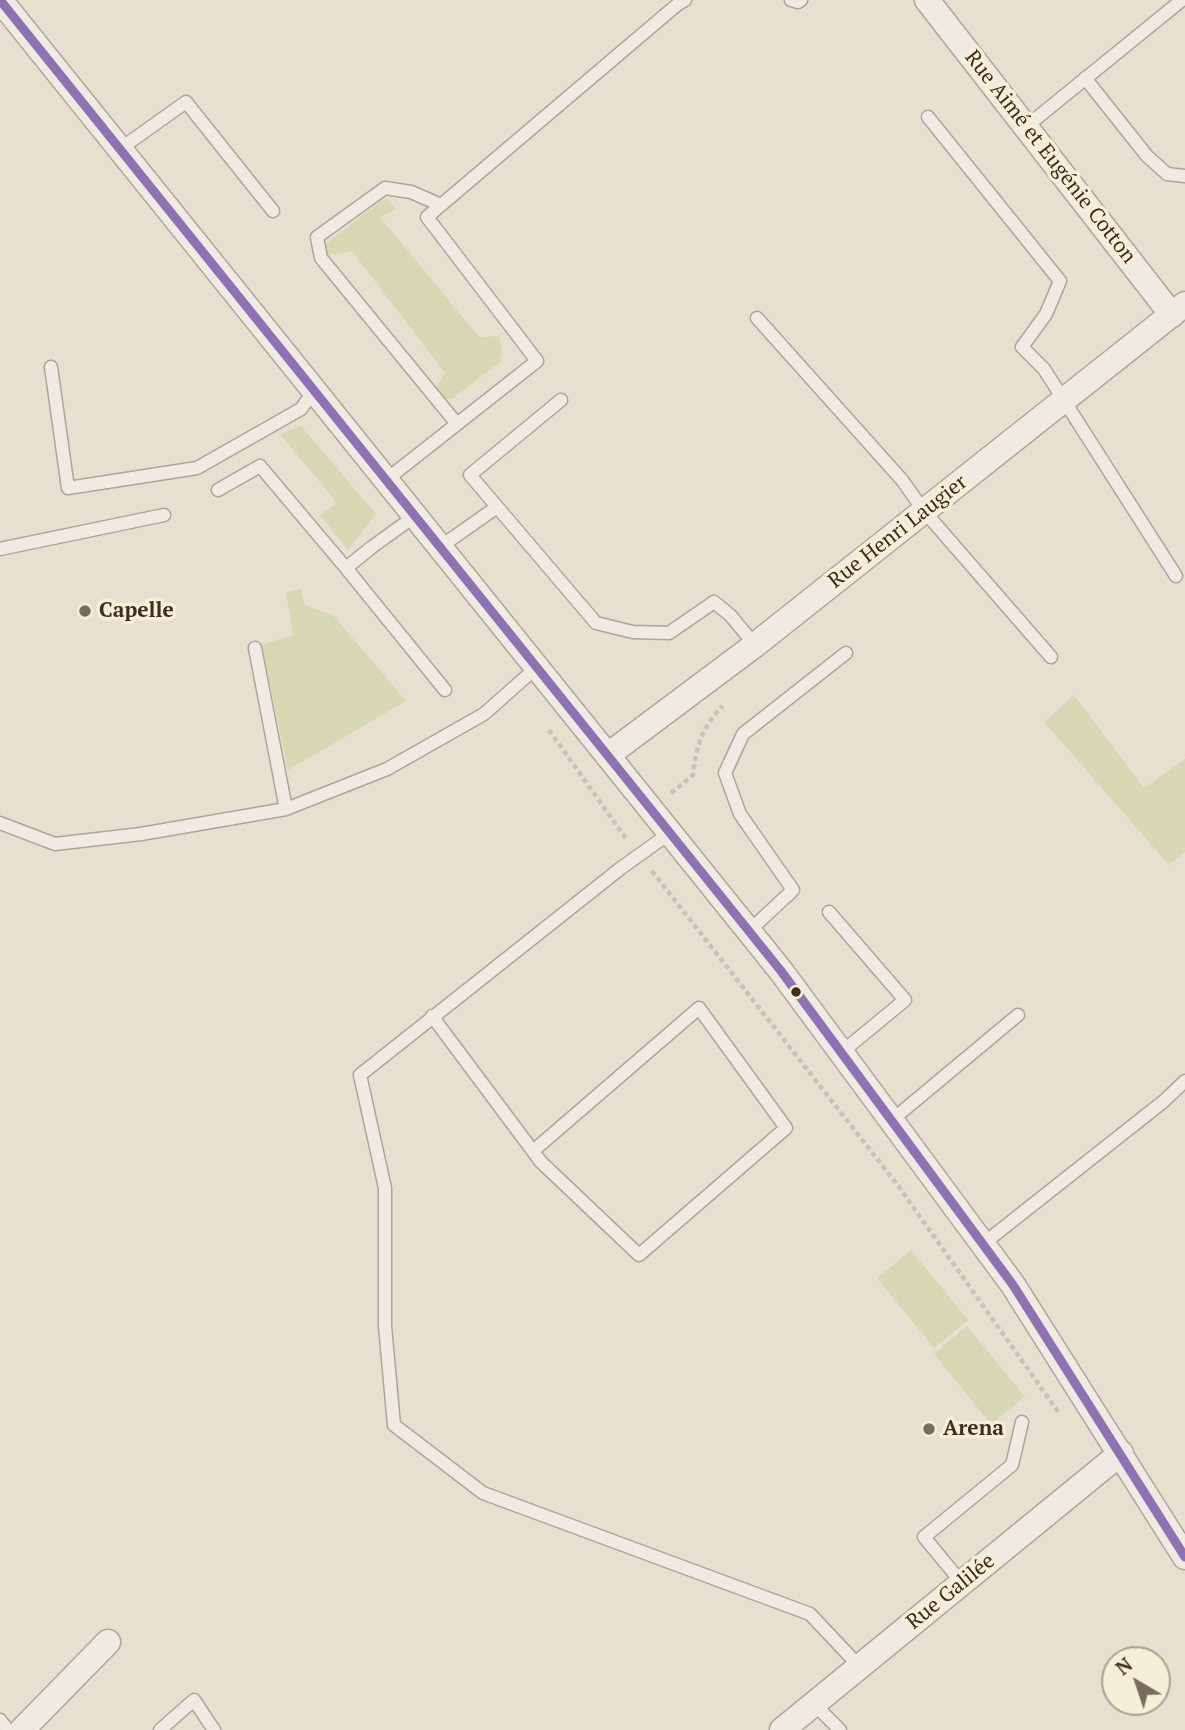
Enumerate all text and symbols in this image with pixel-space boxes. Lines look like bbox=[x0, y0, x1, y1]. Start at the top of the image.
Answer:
street label: Rue Aimé et Eugénie Cotton bbox=[959, 45, 1141, 269]
street label: Rue Henri Laugier bbox=[824, 470, 972, 594]
place label: Capelle bbox=[99, 598, 174, 624]
marker: Capelle bbox=[77, 603, 93, 619]
unlabelled marker bbox=[789, 985, 803, 999]
place label: Arena bbox=[943, 1416, 1004, 1442]
marker: Arena bbox=[921, 1421, 937, 1437]
street label: Rue Galilée bbox=[902, 1549, 1000, 1635]
north arrow bbox=[1101, 1646, 1171, 1716]
text: N bbox=[1110, 1652, 1137, 1680]

